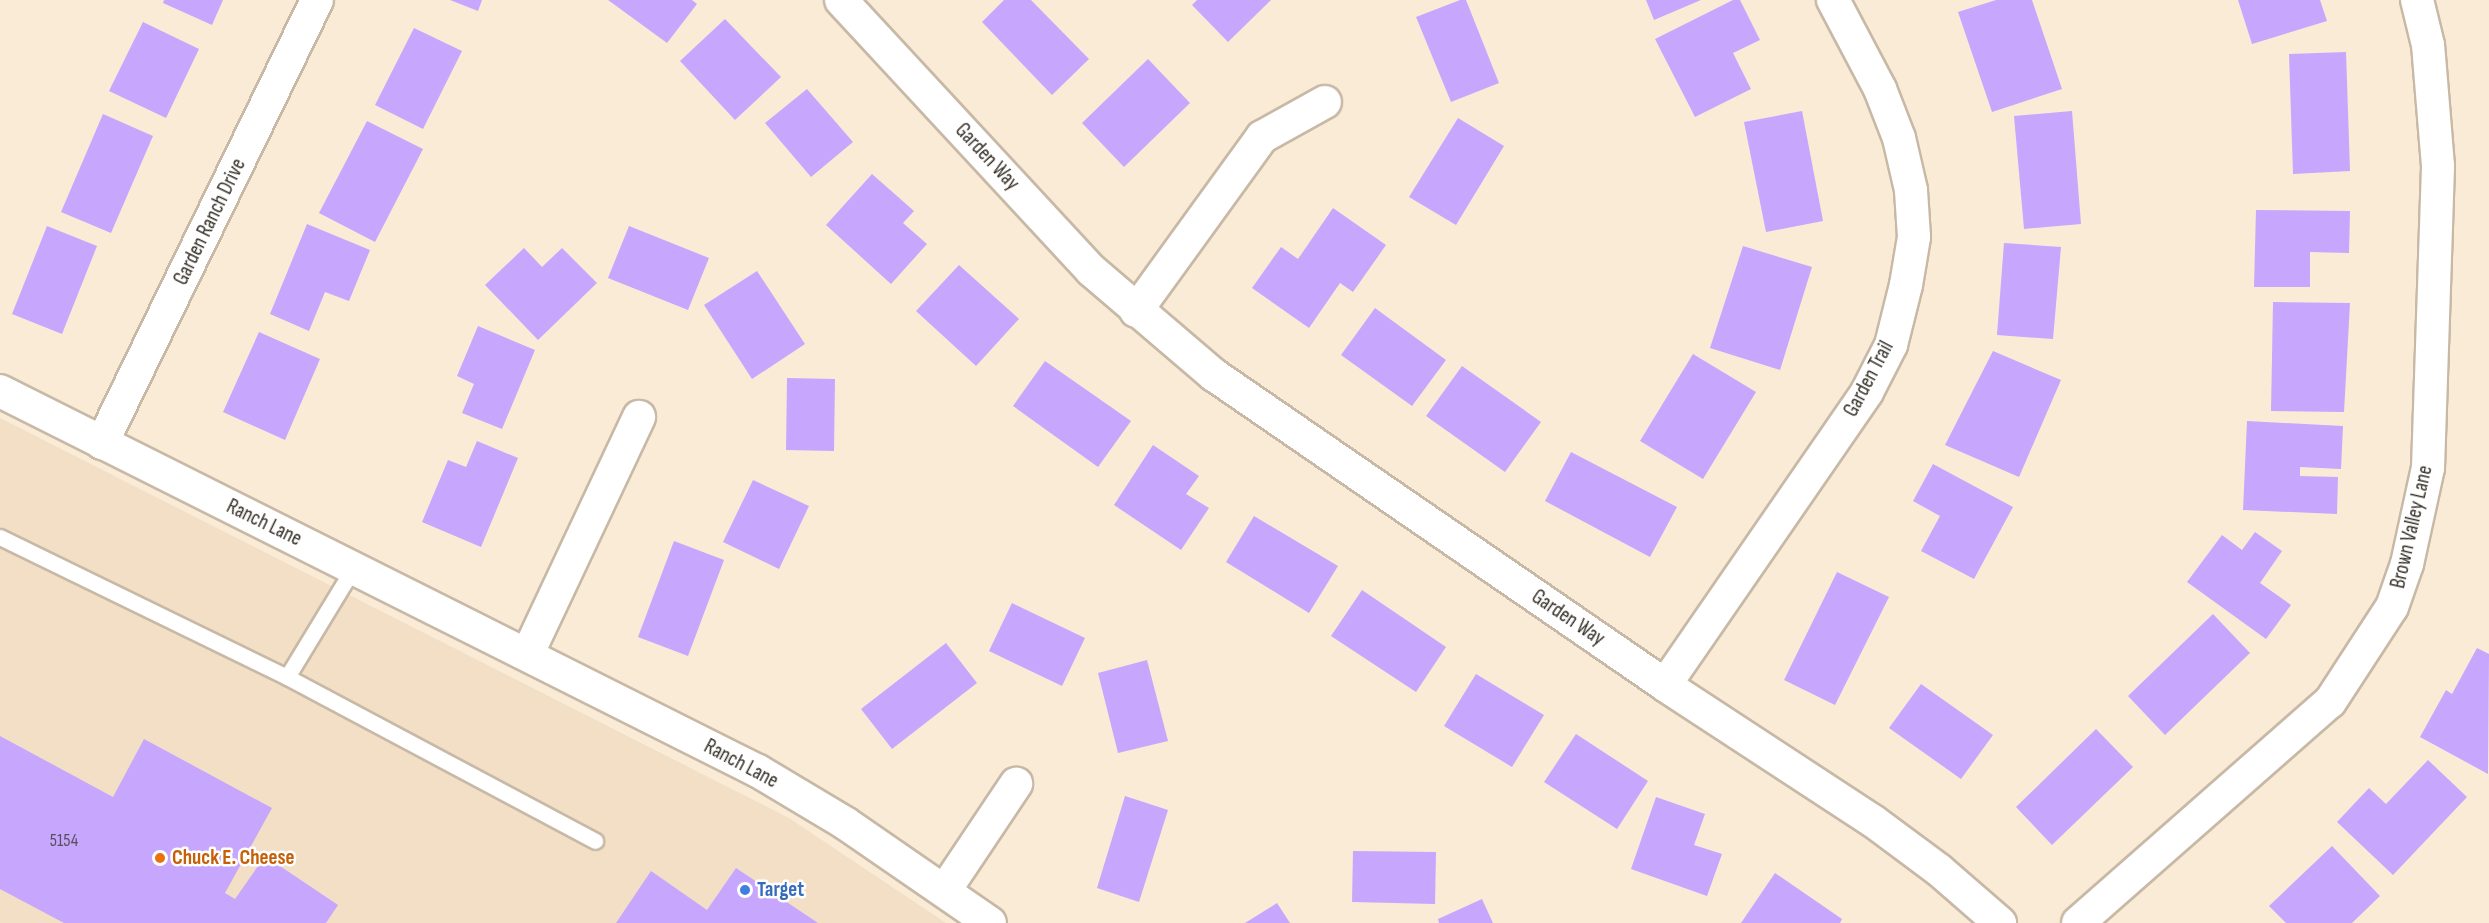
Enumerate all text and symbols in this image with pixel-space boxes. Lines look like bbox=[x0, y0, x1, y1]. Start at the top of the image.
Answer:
street label: Garden Way bbox=[950, 118, 1024, 196]
street label: Garden Ranch Drive bbox=[169, 155, 251, 289]
street label: Garden Trail bbox=[1839, 337, 1899, 421]
street label: Brown Valley Lane bbox=[2386, 463, 2438, 591]
street label: Ranch Lane bbox=[222, 494, 306, 552]
street label: Garden Way bbox=[1527, 584, 1609, 652]
street label: Ranch Lane bbox=[700, 734, 782, 794]
house number: 5154 bbox=[50, 830, 78, 852]
place label: Chuck E. Cheese bbox=[172, 845, 295, 871]
marker: Chuck E. Cheese bbox=[153, 851, 167, 865]
place label: Target bbox=[757, 877, 804, 903]
marker: Target bbox=[738, 883, 752, 897]

